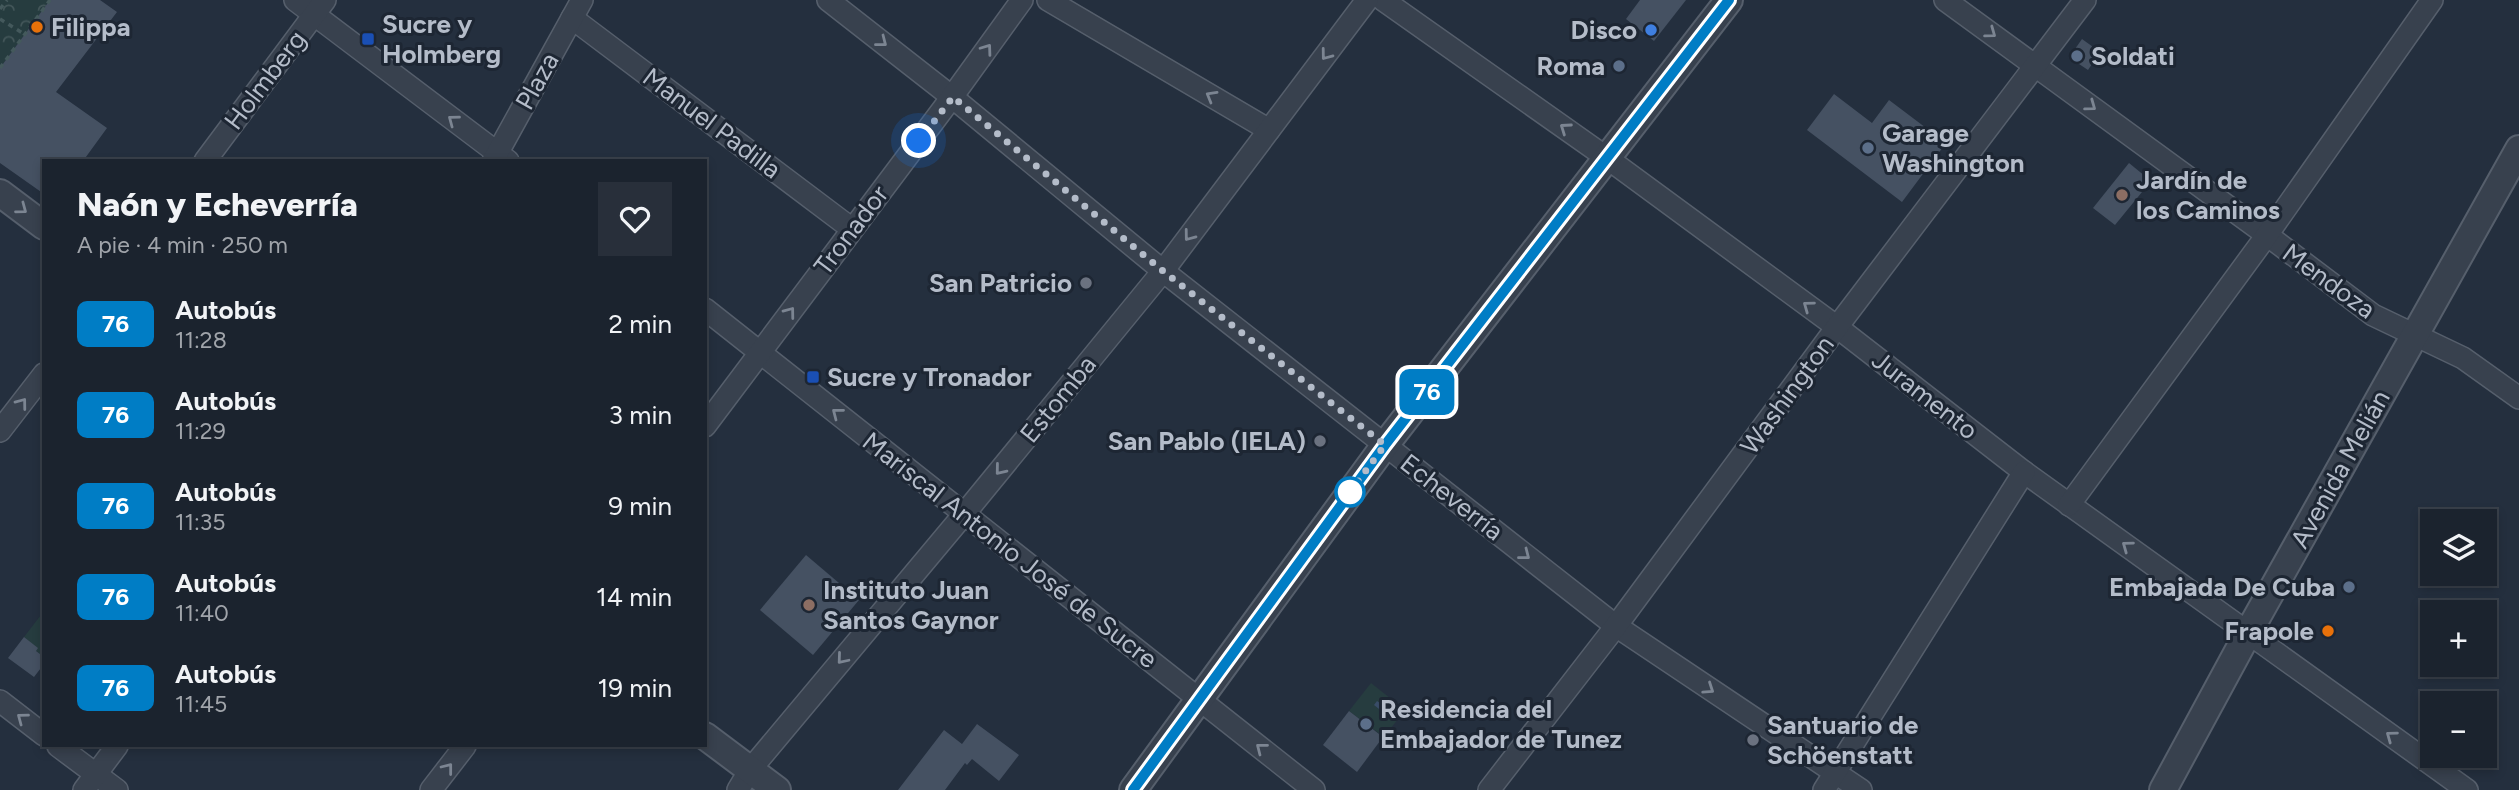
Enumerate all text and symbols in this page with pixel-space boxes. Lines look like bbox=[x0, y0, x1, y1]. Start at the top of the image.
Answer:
place label: Sucre y Holmberg bbox=[382, 8, 501, 70]
place label: Filippa bbox=[51, 11, 131, 43]
place label: Disco bbox=[1571, 14, 1637, 46]
marker: Filippa bbox=[29, 19, 45, 35]
marker: Disco bbox=[1643, 22, 1659, 38]
street label: Holmberg bbox=[217, 24, 313, 136]
one-way arrow bbox=[1983, 25, 1996, 37]
marker: Sucre y Holmberg bbox=[360, 31, 376, 47]
one-way arrow bbox=[874, 34, 887, 47]
place label: Soldati bbox=[2091, 40, 2175, 72]
one-way arrow bbox=[979, 44, 991, 57]
street label: Plaza bbox=[508, 47, 566, 115]
one-way arrow bbox=[1322, 47, 1335, 59]
marker: Soldati bbox=[2069, 48, 2085, 64]
place label: Roma bbox=[1537, 50, 1605, 82]
marker: Roma bbox=[1611, 58, 1627, 74]
street label: Manuel Padilla bbox=[637, 61, 787, 185]
one-way arrow bbox=[1205, 91, 1218, 104]
one-way arrow bbox=[2083, 98, 2096, 110]
one-way arrow bbox=[448, 116, 461, 128]
place label: Garage Washington bbox=[1882, 117, 2025, 179]
your location bbox=[901, 123, 936, 158]
one-way arrow bbox=[1560, 124, 1573, 136]
marker: Garage Washington bbox=[1860, 140, 1876, 156]
place label: Jardín de los Caminos bbox=[2136, 164, 2280, 226]
street label: Tronador bbox=[807, 179, 895, 281]
button: heart bbox=[598, 182, 672, 256]
text: Naón y Echeverría bbox=[77, 185, 358, 224]
marker: Jardín de los Caminos bbox=[2114, 187, 2130, 203]
one-way arrow bbox=[14, 201, 27, 214]
one-way arrow bbox=[1185, 228, 1198, 241]
text: A pie · 4 min · 250 m bbox=[77, 231, 288, 259]
street label: Mendoza bbox=[2276, 237, 2382, 325]
place label: San Patricio bbox=[929, 267, 1072, 299]
marker: San Patricio bbox=[1078, 275, 1094, 291]
text: Autobús bbox=[175, 294, 276, 326]
one-way arrow bbox=[1803, 302, 1816, 314]
text: 2 min bbox=[608, 308, 672, 340]
one-way arrow bbox=[781, 308, 794, 320]
text: 76 bbox=[102, 309, 129, 338]
text: 11:28 bbox=[175, 326, 227, 354]
street label: Washington bbox=[1733, 329, 1841, 461]
street label: Juramento bbox=[1866, 344, 1984, 446]
street label: Estomba bbox=[1013, 349, 1103, 449]
place label: Sucre y Tronador bbox=[827, 361, 1032, 393]
marker: Sucre y Tronador bbox=[805, 369, 821, 385]
line badge: 76 bbox=[1396, 369, 1458, 415]
text: 76 bbox=[1413, 377, 1441, 406]
street label: Avenida Melián bbox=[2283, 384, 2397, 554]
text: Autobús bbox=[175, 385, 276, 417]
one-way arrow bbox=[13, 398, 26, 411]
text: 3 min bbox=[609, 399, 672, 431]
text: 76 bbox=[102, 400, 129, 429]
one-way arrow bbox=[833, 409, 845, 422]
text: 11:29 bbox=[175, 417, 226, 445]
street label: Mariscal Antonio José de Sucre bbox=[856, 425, 1164, 675]
place label: San Pablo (IELA) bbox=[1108, 425, 1306, 457]
marker: San Pablo (IELA) bbox=[1312, 433, 1328, 449]
street label: Echeverría bbox=[1394, 447, 1510, 547]
one-way arrow bbox=[996, 462, 1008, 475]
text: Autobús bbox=[175, 476, 276, 508]
unlabelled marker bbox=[1335, 477, 1365, 507]
text: 9 min bbox=[608, 490, 672, 522]
text: 76 bbox=[102, 491, 129, 520]
text: 11:35 bbox=[175, 508, 226, 536]
map controls bbox=[2420, 509, 2497, 768]
button: layers bbox=[2420, 509, 2497, 586]
one-way arrow bbox=[2122, 542, 2135, 554]
one-way arrow bbox=[1517, 547, 1530, 559]
text: Autobús bbox=[175, 567, 276, 599]
place label: Embajada De Cuba bbox=[2109, 571, 2335, 603]
place label: Instituto Juan Santos Gaynor bbox=[823, 574, 999, 636]
marker: Embajada De Cuba bbox=[2341, 579, 2357, 595]
text: 14 min bbox=[596, 581, 672, 613]
text: 76 bbox=[102, 582, 129, 611]
marker: Instituto Juan Santos Gaynor bbox=[801, 597, 817, 613]
text: 11:40 bbox=[175, 599, 229, 627]
button: + bbox=[2420, 600, 2497, 677]
place label: Frapole bbox=[2225, 615, 2314, 647]
marker: Frapole bbox=[2320, 623, 2336, 639]
one-way arrow bbox=[838, 651, 850, 664]
text: Autobús bbox=[175, 658, 276, 690]
text: 19 min bbox=[597, 672, 672, 704]
text: 76 bbox=[102, 673, 129, 702]
one-way arrow bbox=[1702, 680, 1715, 693]
text: 11:45 bbox=[175, 690, 227, 718]
button: − bbox=[2420, 691, 2497, 768]
place label: Residencia del Embajador de Tunez bbox=[1380, 693, 1622, 755]
place label: Santuario de Schöenstatt bbox=[1767, 709, 1918, 771]
one-way arrow bbox=[17, 714, 30, 726]
marker: Residencia del Embajador de Tunez bbox=[1358, 716, 1374, 732]
marker: Santuario de Schöenstatt bbox=[1745, 732, 1761, 748]
one-way arrow bbox=[2386, 732, 2399, 744]
one-way arrow bbox=[1256, 743, 1268, 756]
one-way arrow bbox=[439, 763, 452, 775]

